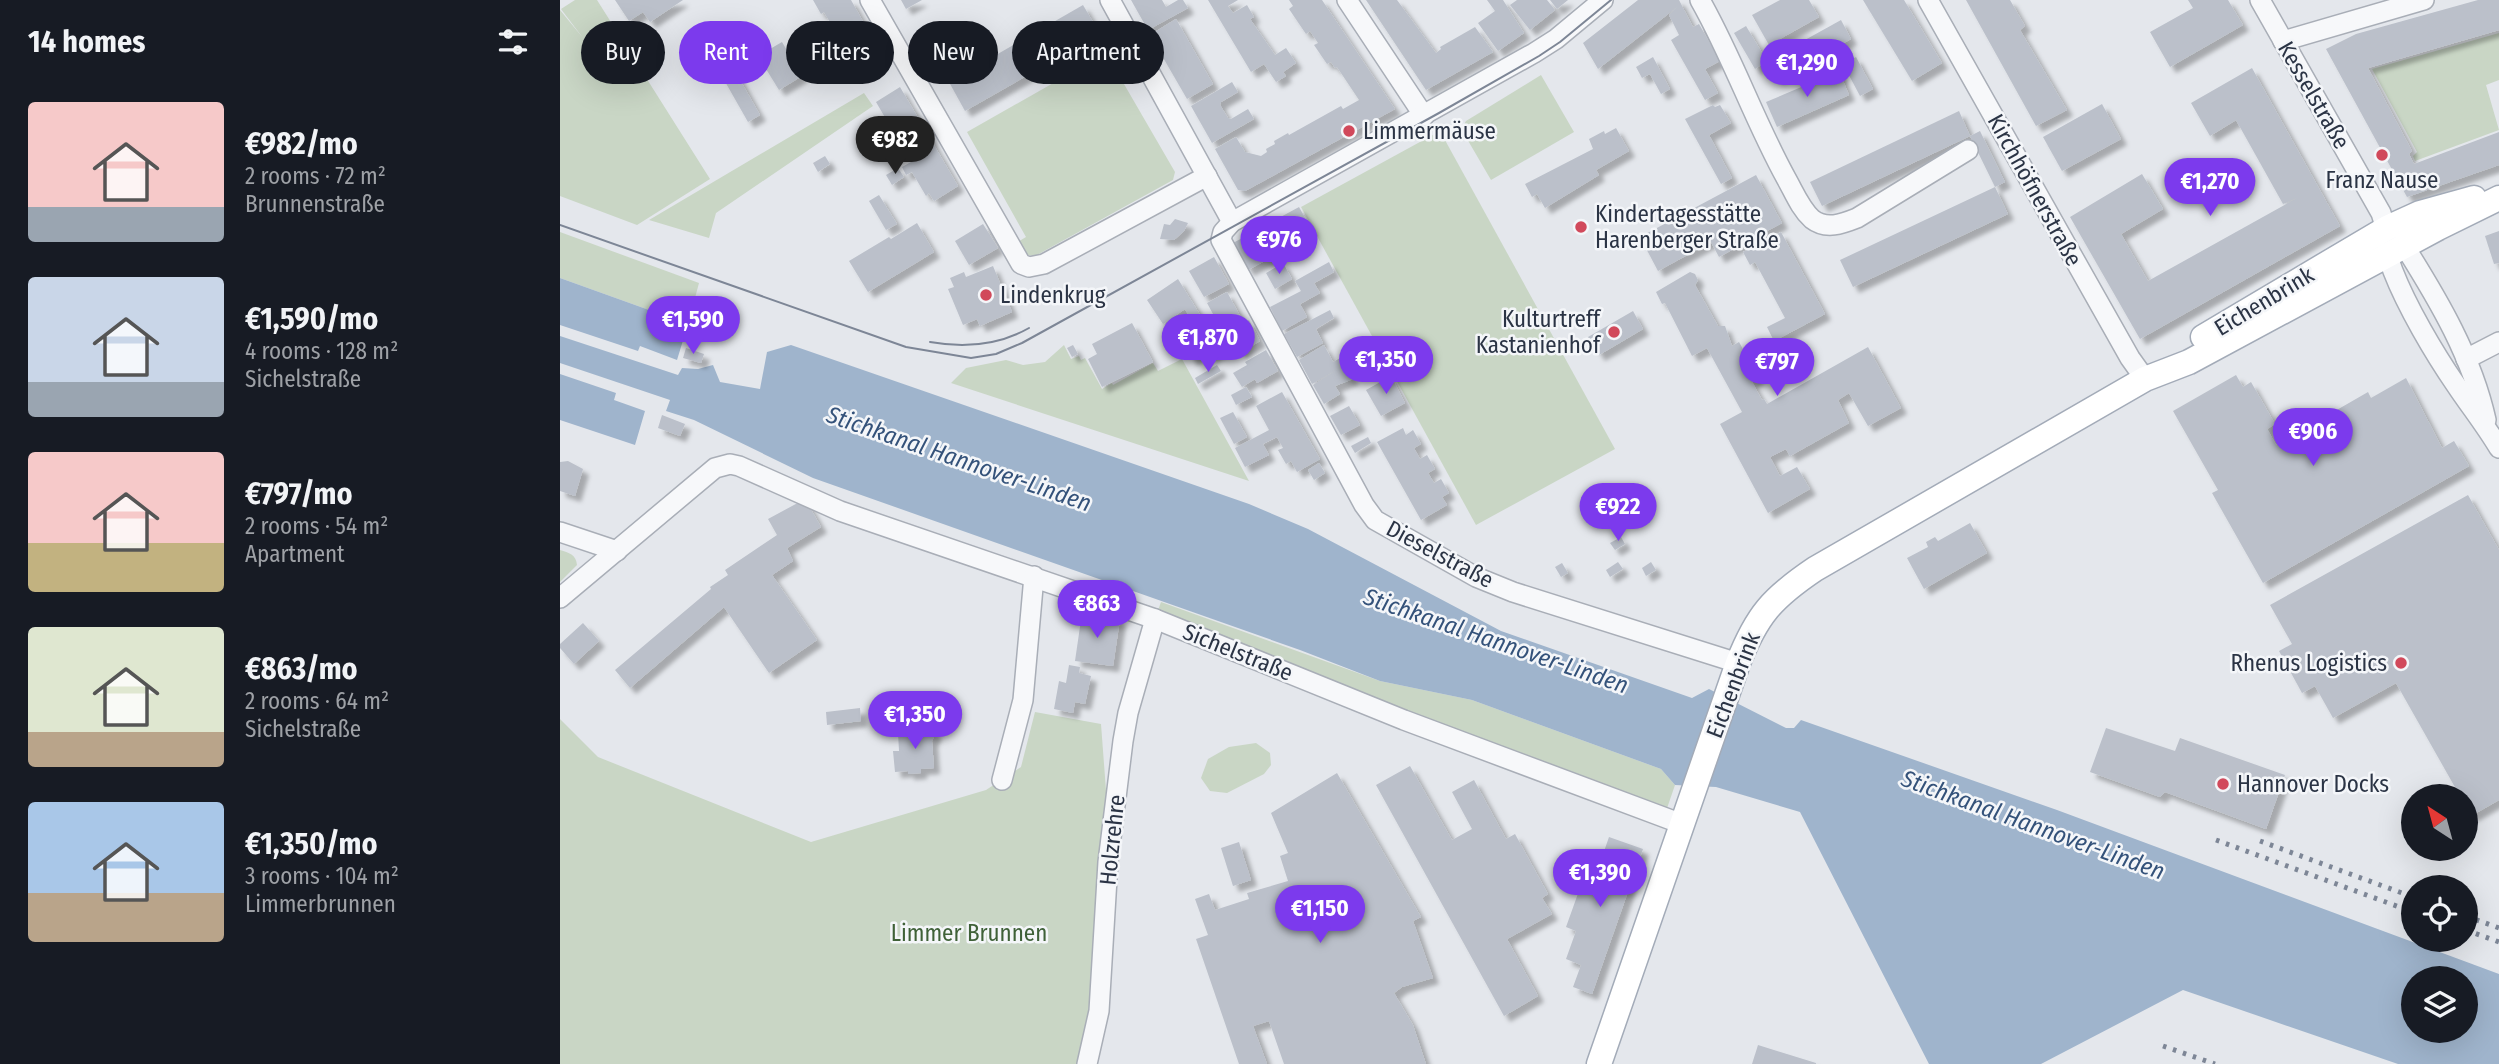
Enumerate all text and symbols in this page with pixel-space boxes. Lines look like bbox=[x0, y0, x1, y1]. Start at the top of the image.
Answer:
chip: Buy bbox=[581, 21, 665, 84]
chip: Rent bbox=[679, 21, 772, 84]
chip: Filters bbox=[786, 21, 894, 84]
chip: New bbox=[908, 21, 998, 84]
chip: Apartment bbox=[1012, 21, 1164, 84]
icon: filters bbox=[494, 23, 532, 61]
text: 14 homes bbox=[28, 24, 145, 60]
street label: Kesselstraße bbox=[2272, 36, 2356, 154]
pin: €1,290 bbox=[1750, 40, 1864, 99]
text: €1,290 bbox=[1776, 48, 1838, 76]
street label: Kirchhöfnerstraße bbox=[1982, 109, 2088, 271]
pin: €982 bbox=[854, 116, 936, 176]
place label: Limmermäuse bbox=[1363, 117, 1496, 145]
marker: Limmermäuse bbox=[1341, 123, 1357, 139]
text: €982 bbox=[872, 125, 918, 153]
text: €982/mo bbox=[245, 126, 358, 162]
icon: home bbox=[84, 130, 168, 214]
marker: Franz Nause bbox=[2374, 147, 2390, 163]
pin: €1,270 bbox=[2153, 158, 2267, 218]
text: 2 rooms · 72 m² bbox=[245, 162, 386, 190]
place label: Franz Nause bbox=[2326, 166, 2438, 194]
text: €1,270 bbox=[2180, 167, 2240, 195]
text: Brunnenstraße bbox=[245, 190, 385, 218]
place label: Kindertagesstätte Harenberger Straße bbox=[1595, 200, 1779, 254]
pin: €976 bbox=[1238, 216, 1320, 276]
marker: Kindertagesstätte Harenberger Straße bbox=[1573, 219, 1589, 235]
text: €976 bbox=[1256, 225, 1302, 253]
street label: Eichenbrink bbox=[2209, 260, 2319, 342]
place label: Lindenkrug bbox=[1000, 281, 1106, 309]
marker: Lindenkrug bbox=[978, 287, 994, 303]
pin: €1,590 bbox=[636, 296, 750, 356]
text: €1,590/mo bbox=[245, 301, 378, 337]
icon: home bbox=[84, 305, 168, 389]
text: €1,590 bbox=[662, 305, 724, 333]
place label: Kulturtreff Kastanienhof bbox=[1476, 305, 1602, 359]
pin: €1,870 bbox=[1151, 314, 1265, 374]
text: €1,870 bbox=[1178, 323, 1238, 351]
marker: Kulturtreff Kastanienhof bbox=[1606, 324, 1622, 340]
pin: €1,350 bbox=[1329, 336, 1443, 396]
text: 4 rooms · 128 m² bbox=[245, 337, 398, 365]
pin: €797 bbox=[1736, 338, 1818, 398]
text: €1,350 bbox=[1355, 345, 1417, 373]
text: €797 bbox=[1755, 347, 1799, 375]
text: Sichelstraße bbox=[245, 365, 361, 393]
water label: Stichkanal Hannover-Linden bbox=[822, 400, 1095, 517]
pin: €906 bbox=[2272, 408, 2354, 468]
text: €906 bbox=[2289, 417, 2337, 445]
text: €797/mo bbox=[245, 476, 352, 512]
icon: home bbox=[84, 480, 168, 564]
pin: €922 bbox=[1577, 484, 1659, 543]
text: €922 bbox=[1596, 492, 1640, 520]
text: 2 rooms · 54 m² bbox=[245, 512, 388, 540]
street label: Dieselstraße bbox=[1382, 514, 1498, 594]
text: Apartment bbox=[245, 540, 345, 568]
pin: €863 bbox=[1056, 580, 1138, 640]
water label: Stichkanal Hannover-Linden bbox=[1359, 582, 1632, 699]
text: €863 bbox=[1074, 589, 1120, 617]
street label: Sichelstraße bbox=[1179, 617, 1297, 687]
street label: Eichenbrink bbox=[1700, 628, 1766, 742]
place label: Rhenus Logistics bbox=[2230, 649, 2387, 677]
text: €863/mo bbox=[245, 651, 358, 687]
icon: home bbox=[84, 655, 168, 739]
marker: Rhenus Logistics bbox=[2393, 655, 2409, 671]
text: 2 rooms · 64 m² bbox=[245, 687, 389, 715]
pin: €1,350 bbox=[858, 692, 972, 751]
text: €1,350 bbox=[884, 700, 946, 728]
text: Sichelstraße bbox=[245, 715, 361, 743]
water label: Stichkanal Hannover-Linden bbox=[1897, 764, 2168, 886]
place label: Hannover Docks bbox=[2237, 770, 2389, 798]
marker: Hannover Docks bbox=[2215, 776, 2231, 792]
north arrow bbox=[2401, 784, 2478, 861]
map controls bbox=[2401, 784, 2478, 1043]
street label: Holzrehre bbox=[1093, 793, 1131, 887]
text: €1,350/mo bbox=[245, 826, 377, 862]
icon: home bbox=[84, 830, 168, 914]
pin: €1,390 bbox=[1543, 850, 1657, 909]
text: €1,390 bbox=[1569, 858, 1631, 886]
text: 3 rooms · 104 m² bbox=[245, 862, 399, 890]
button: locate bbox=[2401, 875, 2478, 952]
pin: €1,150 bbox=[1263, 886, 1377, 945]
text: Limmerbrunnen bbox=[245, 890, 396, 918]
text: €1,150 bbox=[1291, 894, 1349, 922]
park label: Limmer Brunnen bbox=[891, 919, 1047, 947]
button: layers bbox=[2401, 966, 2478, 1043]

